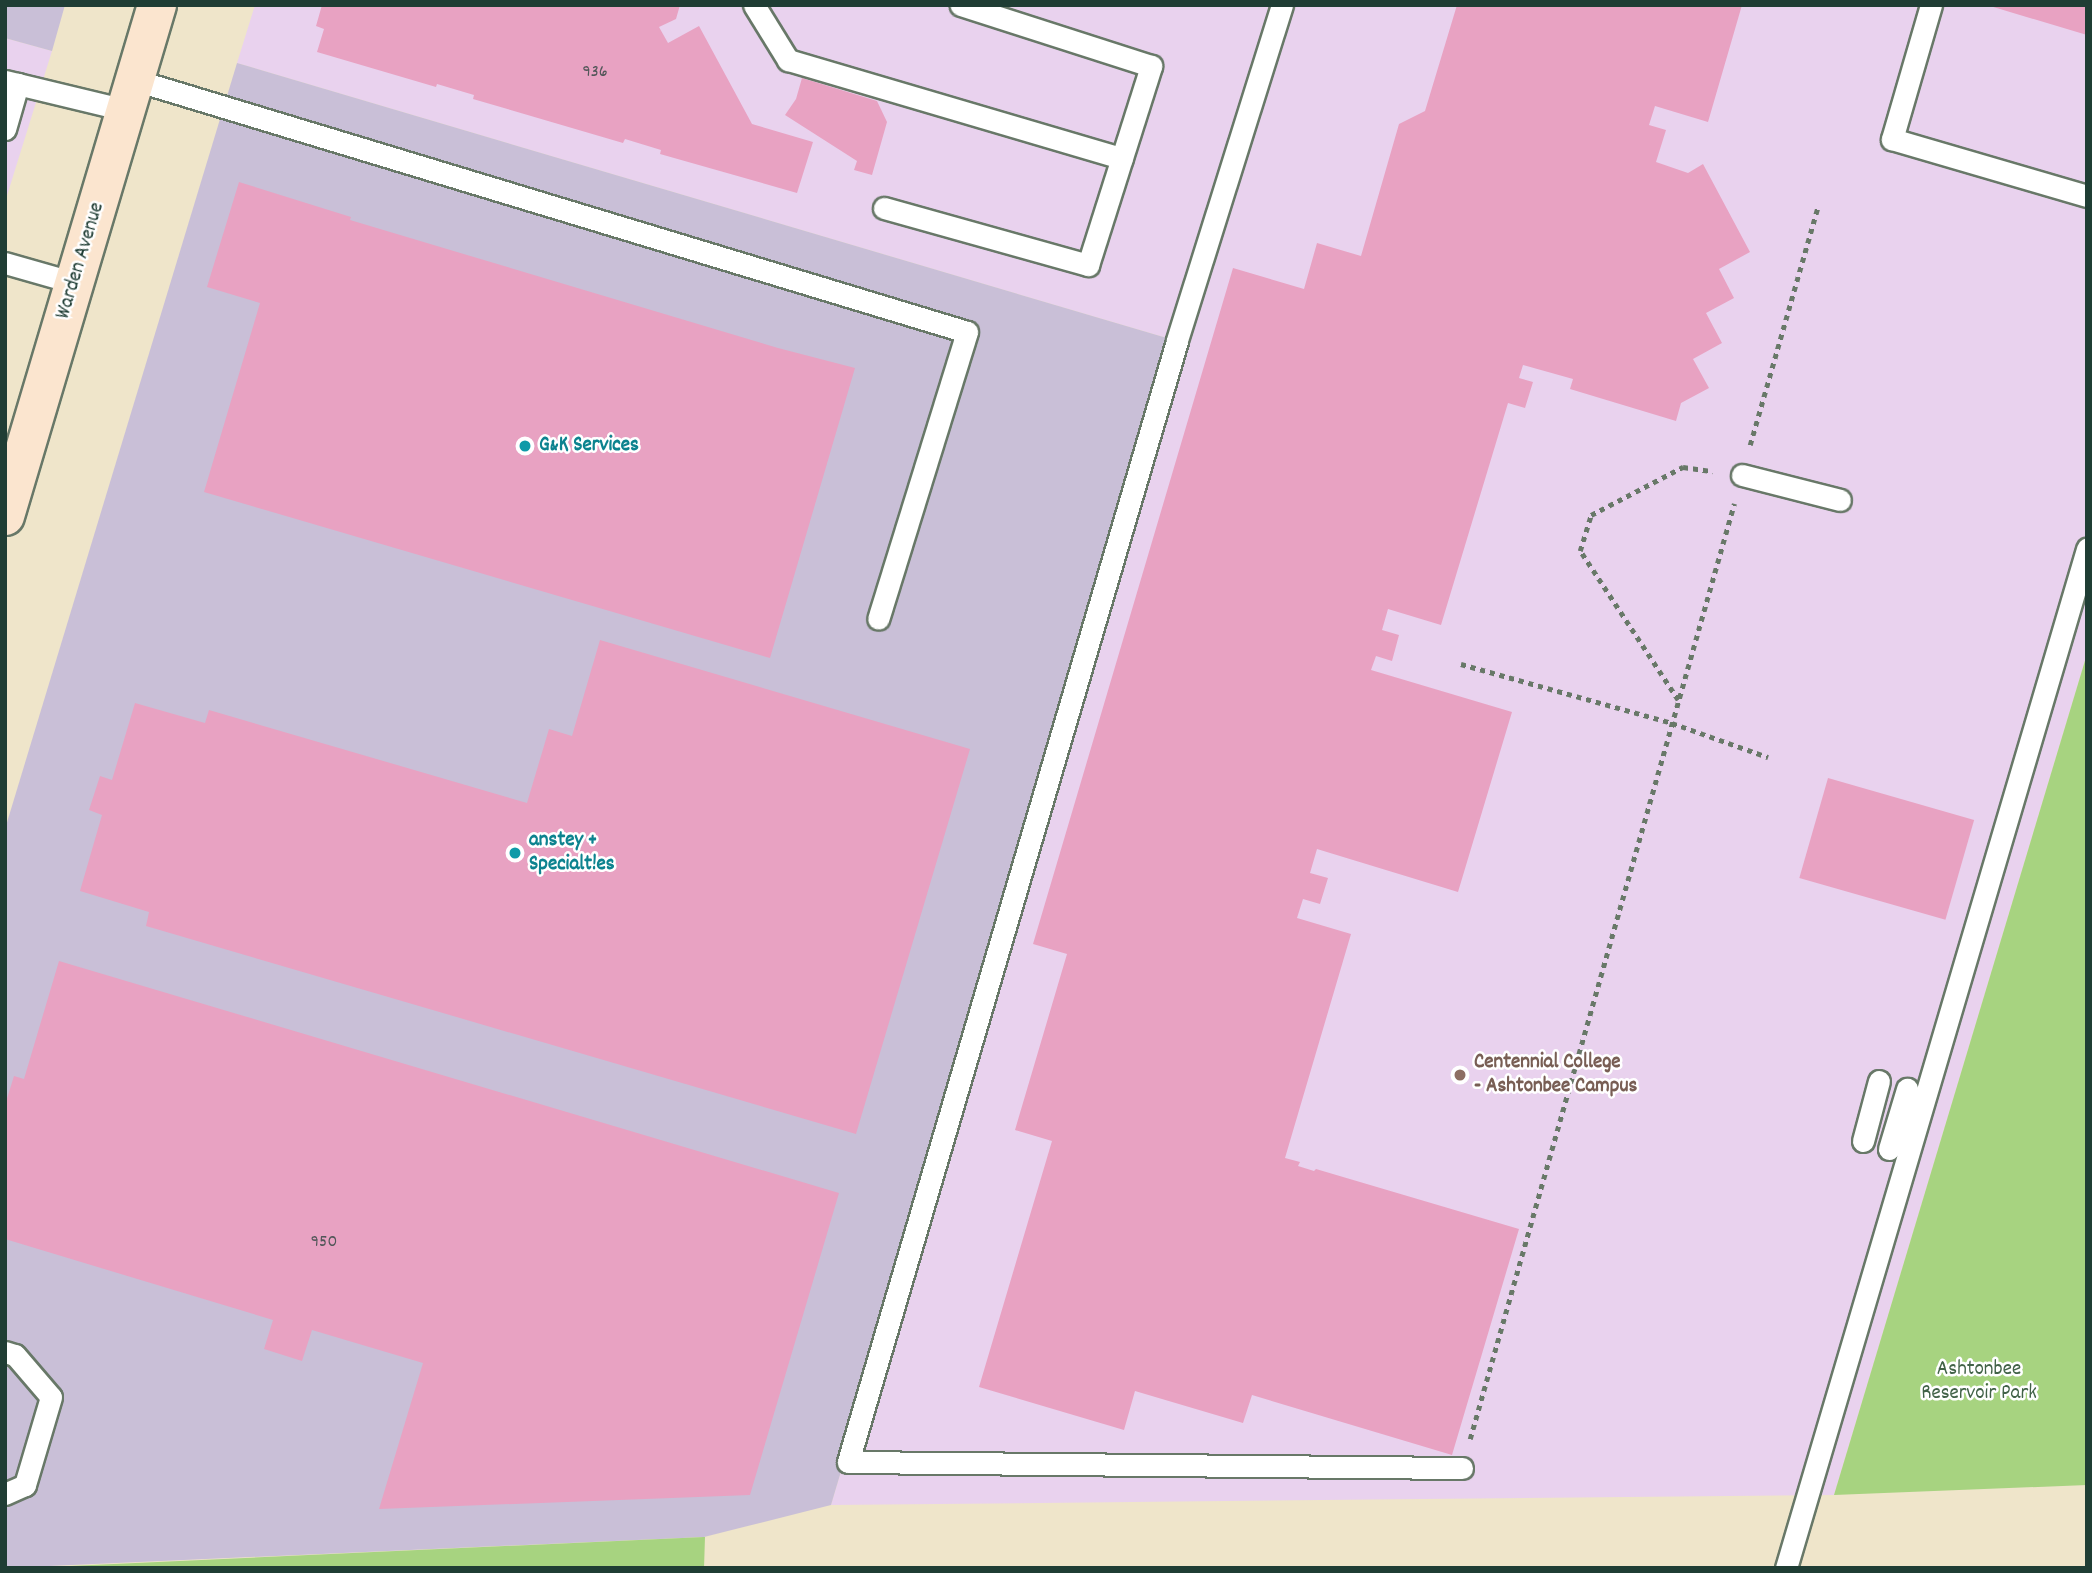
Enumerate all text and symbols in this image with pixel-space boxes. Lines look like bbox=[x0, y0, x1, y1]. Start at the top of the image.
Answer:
house number: 936 bbox=[582, 62, 608, 84]
street label: Warden Avenue bbox=[51, 200, 111, 322]
place label: G&K Services bbox=[539, 433, 639, 459]
marker: G&K Services bbox=[517, 438, 533, 454]
place label: anstey + Specialt!es bbox=[529, 828, 615, 878]
marker: anstey + Specialt!es bbox=[507, 845, 523, 861]
place label: Centennial College - Ashtonbee Campus bbox=[1474, 1050, 1637, 1100]
marker: Centennial College - Ashtonbee Campus bbox=[1452, 1067, 1468, 1083]
house number: 950 bbox=[311, 1232, 337, 1254]
park label: Ashtonbee Reservoir Park bbox=[1921, 1357, 2037, 1407]

